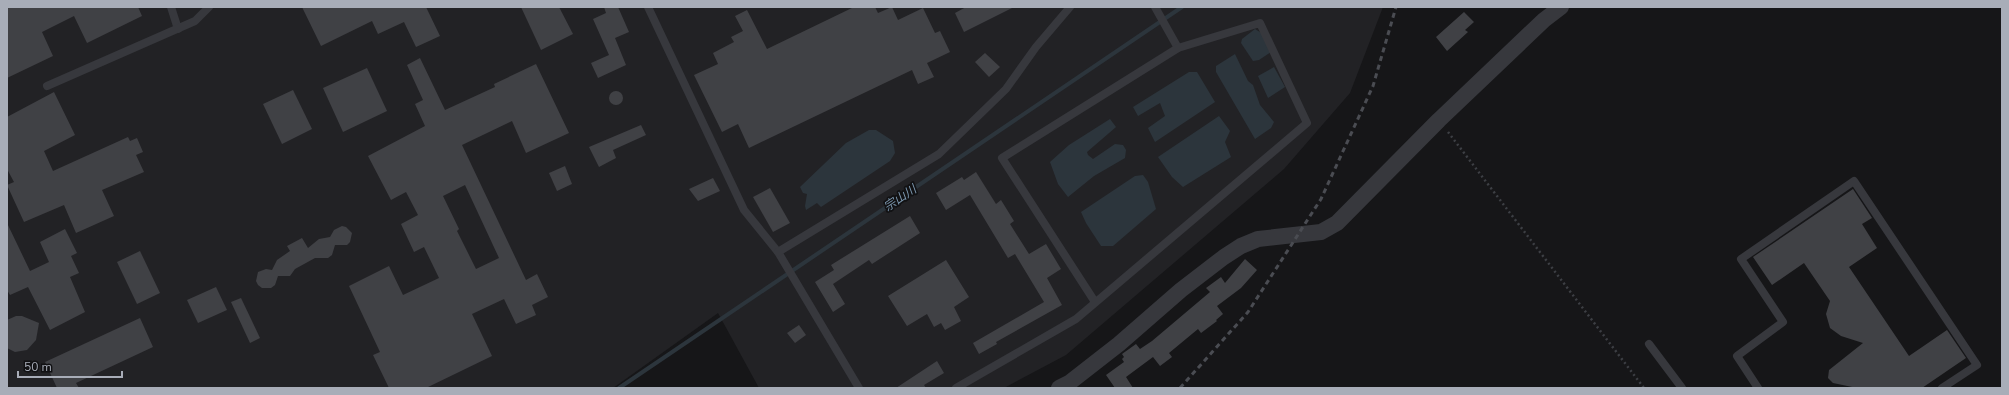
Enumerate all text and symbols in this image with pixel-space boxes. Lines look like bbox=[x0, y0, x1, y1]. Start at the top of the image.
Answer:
water label: 宗山川 bbox=[881, 180, 921, 215]
scale bar bbox=[18, 353, 122, 379]
text: 50 m bbox=[24, 359, 52, 375]

